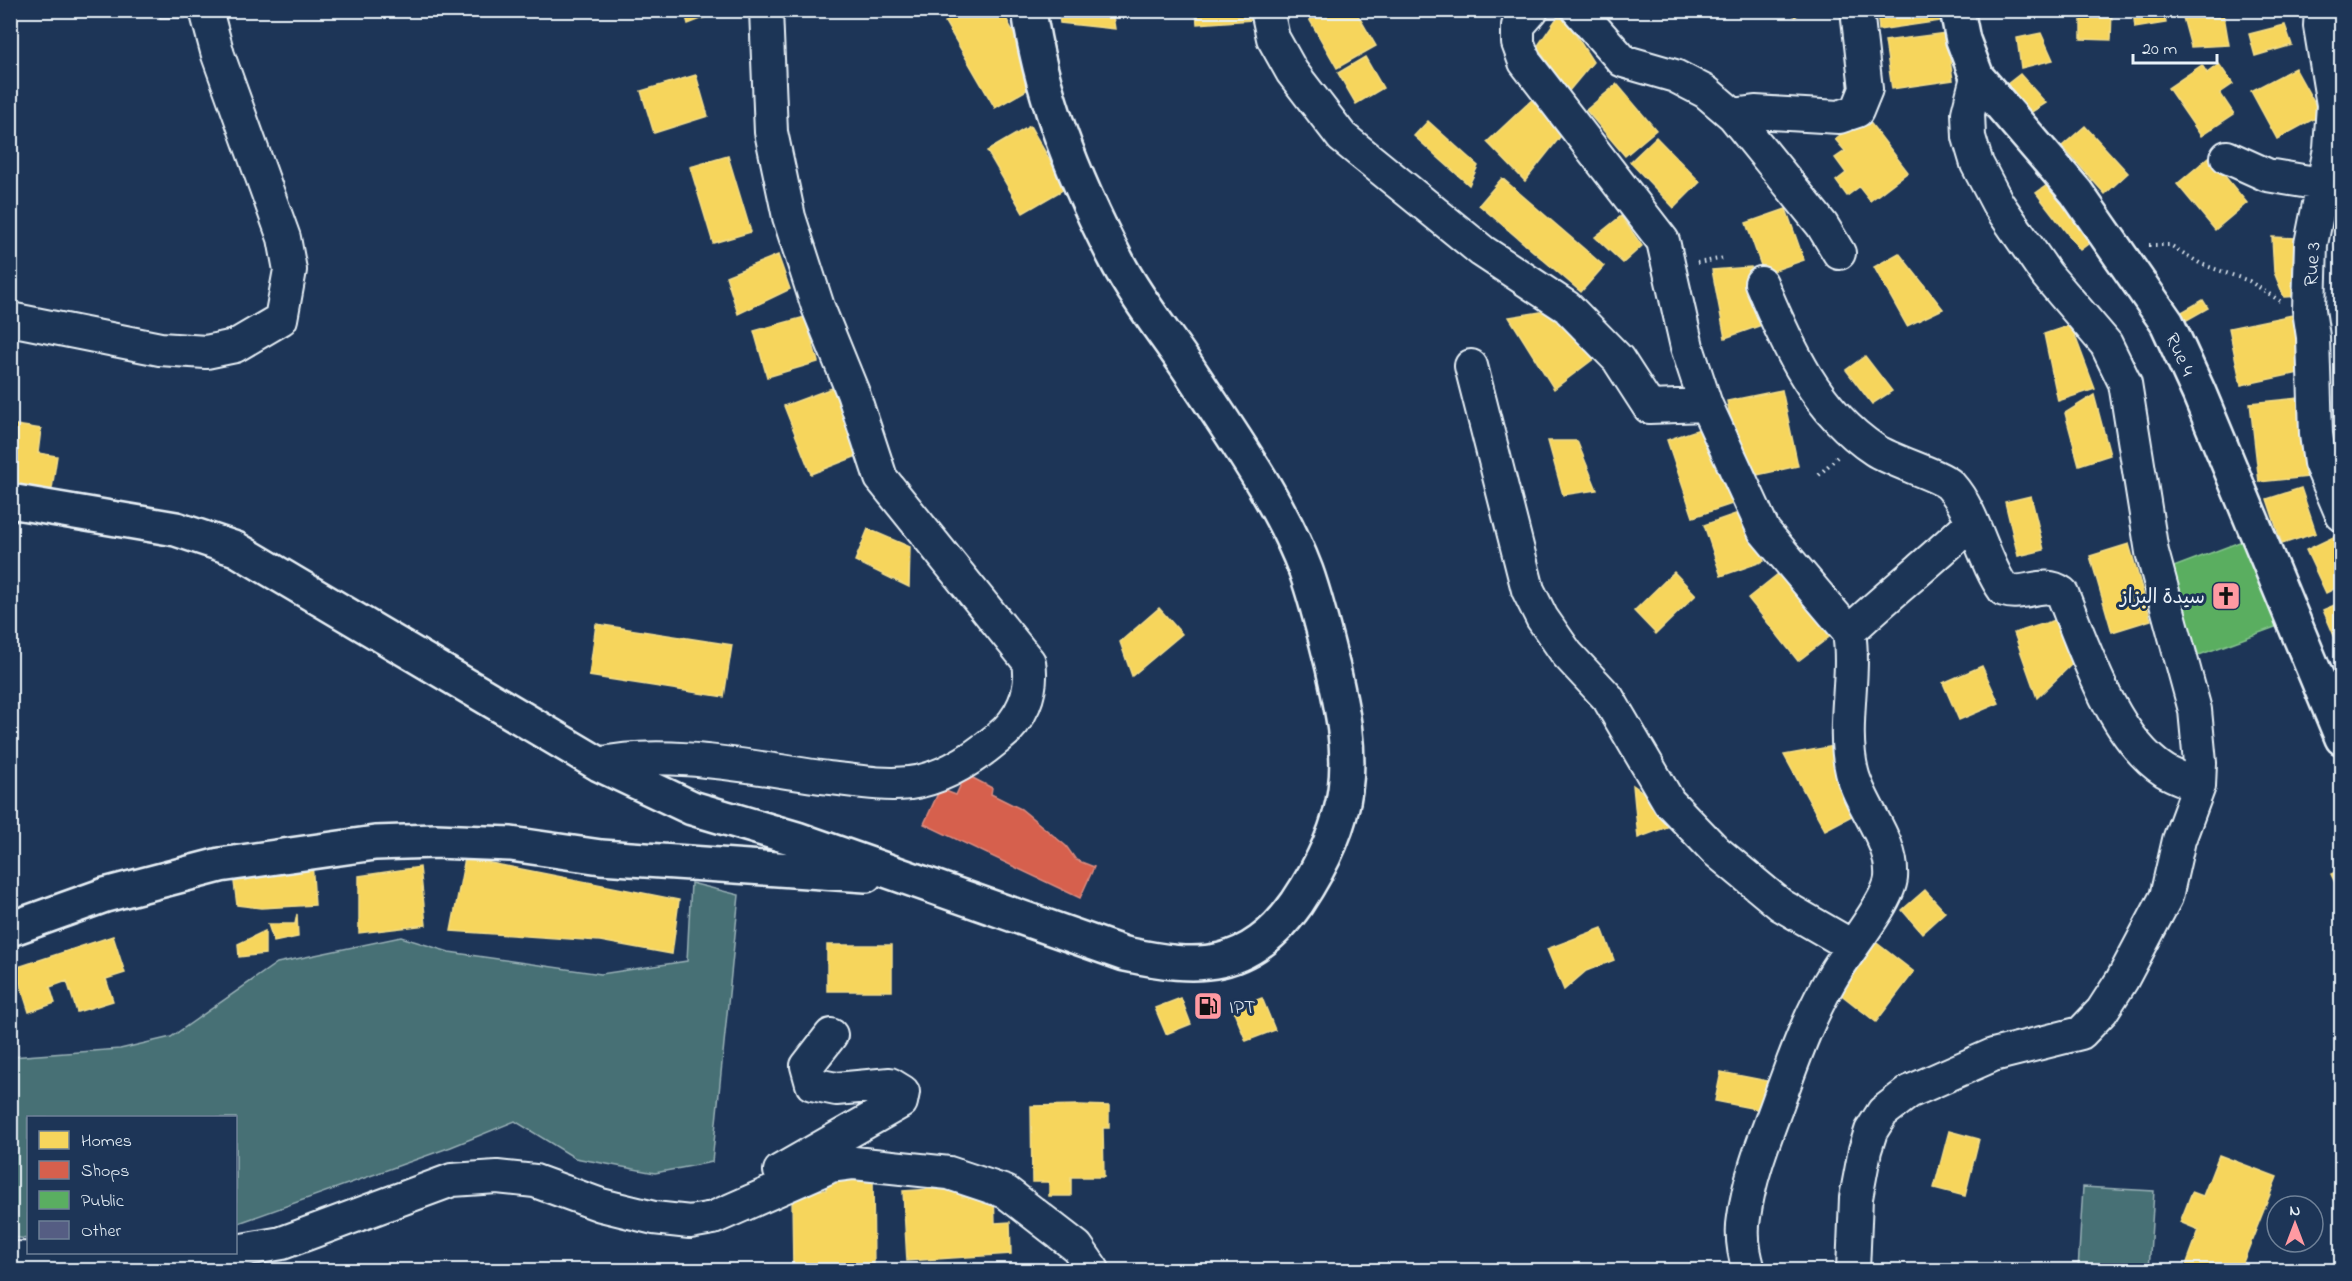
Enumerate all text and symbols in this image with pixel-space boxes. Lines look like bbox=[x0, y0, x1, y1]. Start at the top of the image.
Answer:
scale bar bbox=[2133, 27, 2217, 65]
text: 20 m bbox=[2142, 37, 2177, 63]
street label: Rue 3 bbox=[2297, 241, 2330, 287]
street label: Rue 4 bbox=[2156, 329, 2201, 381]
church icon: سيدة البزاز bbox=[2210, 580, 2242, 612]
place label: سيدة البزاز bbox=[2118, 584, 2205, 613]
fuel station icon: IPT bbox=[1192, 990, 1224, 1022]
place label: IPT bbox=[1229, 994, 1256, 1023]
legend bbox=[27, 1116, 237, 1254]
text: Homes bbox=[81, 1129, 132, 1155]
text: Shops bbox=[81, 1159, 129, 1185]
text: Public bbox=[81, 1189, 124, 1215]
north arrow bbox=[2265, 1194, 2325, 1254]
text: N bbox=[2290, 1199, 2301, 1223]
text: Other bbox=[81, 1219, 121, 1245]

